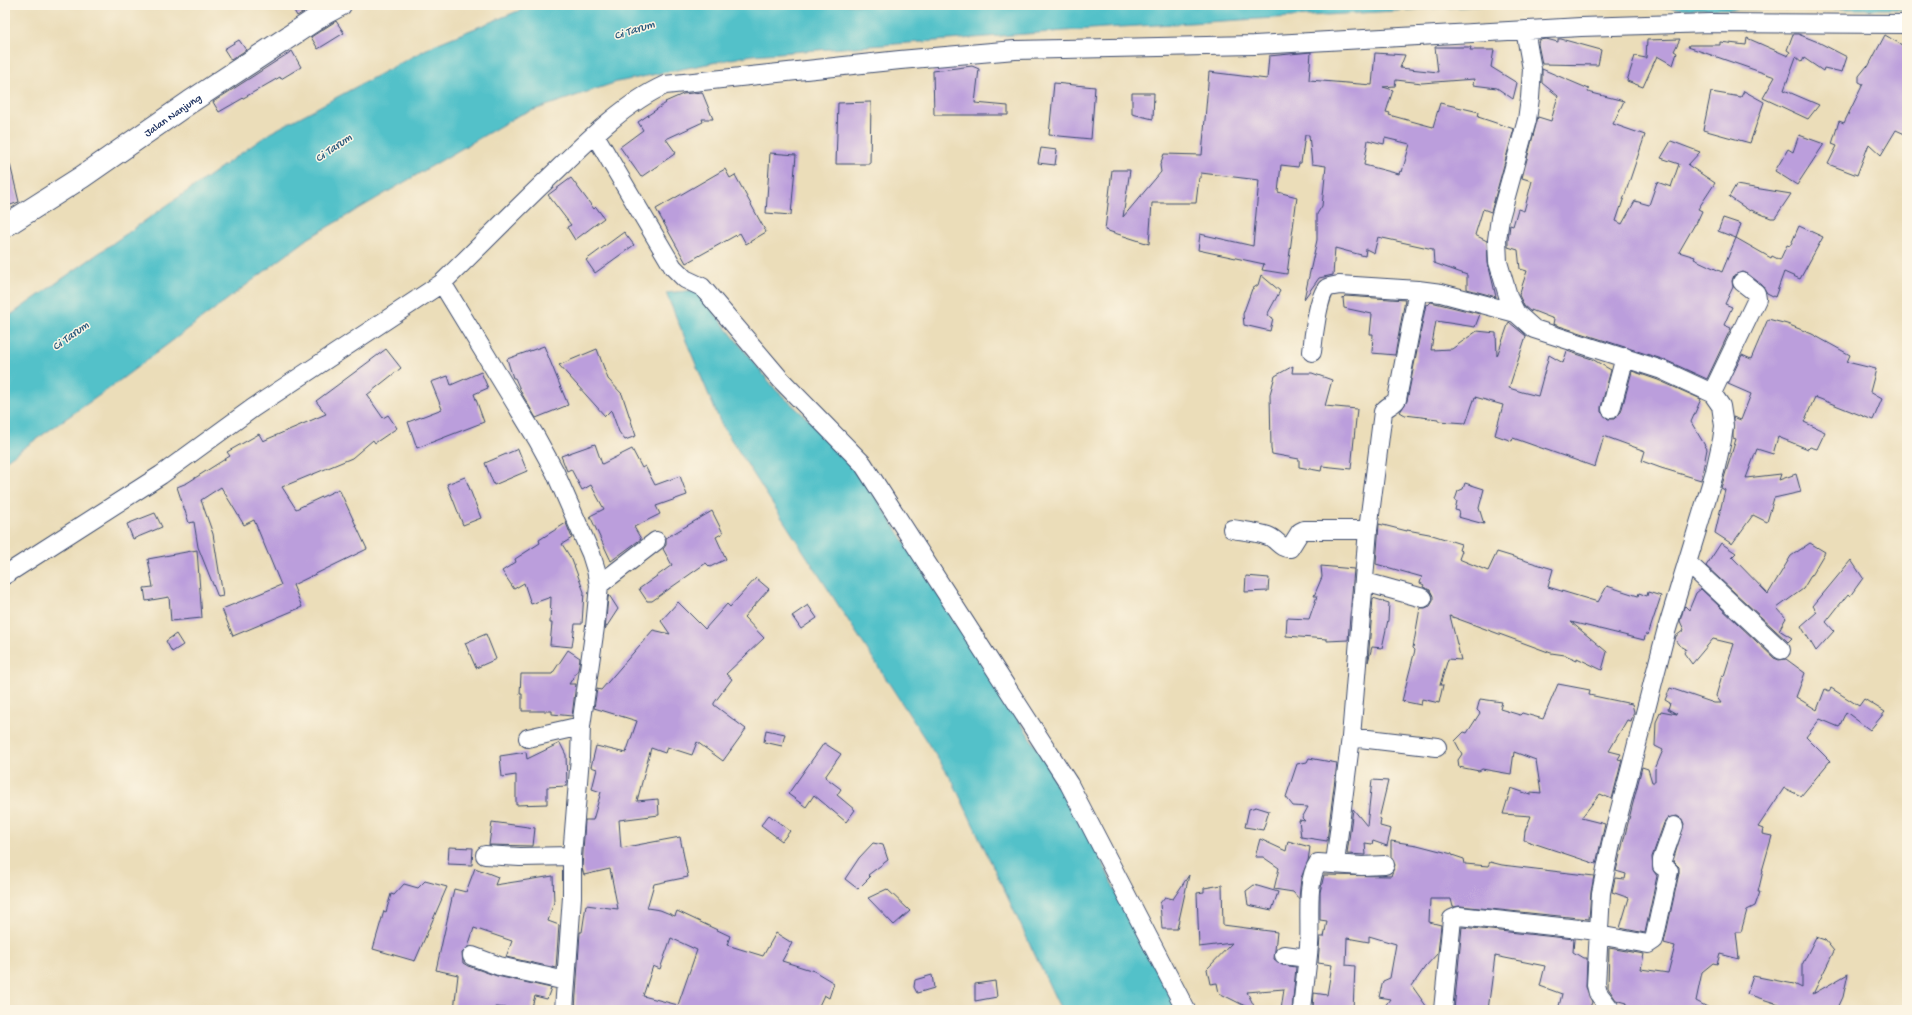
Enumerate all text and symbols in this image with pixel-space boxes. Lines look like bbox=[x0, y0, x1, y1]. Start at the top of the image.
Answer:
water label: Ci Tarum bbox=[613, 18, 657, 44]
street label: Jalan Nanjung bbox=[142, 92, 204, 140]
water label: Ci Tarum bbox=[313, 131, 356, 166]
water label: Ci Tarum bbox=[50, 318, 93, 355]

